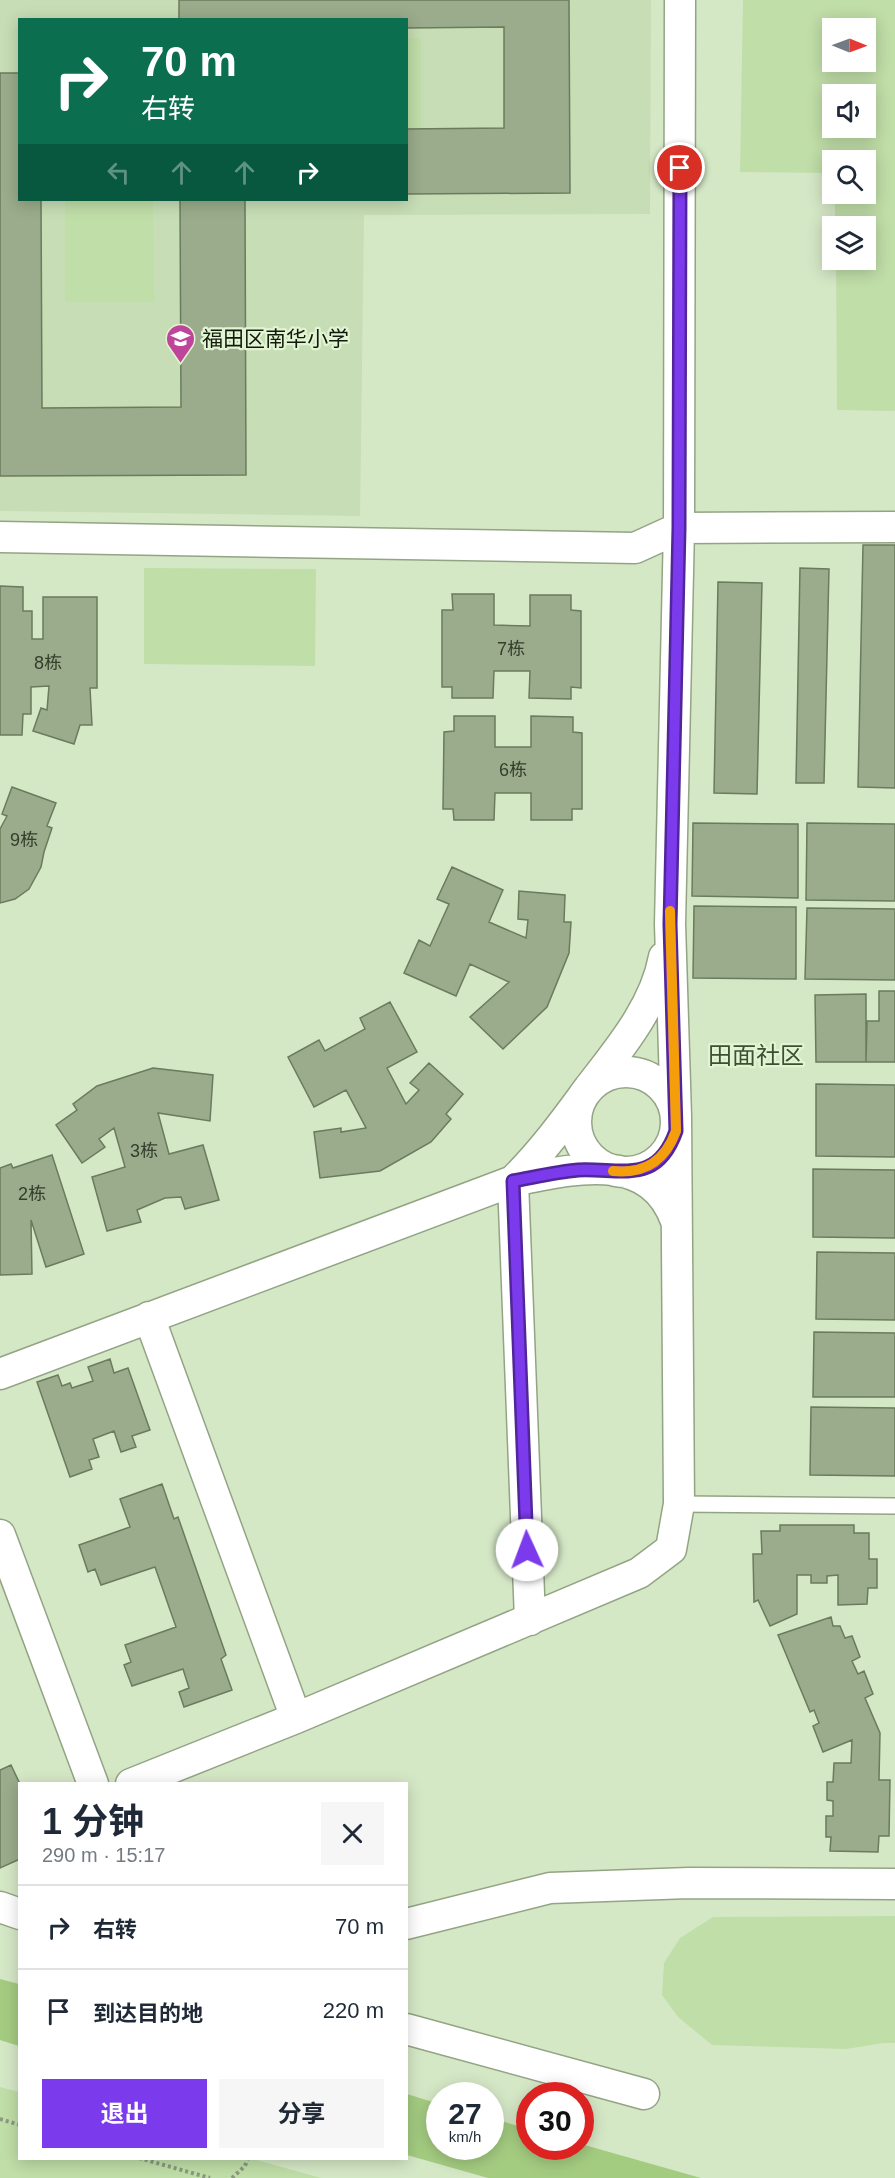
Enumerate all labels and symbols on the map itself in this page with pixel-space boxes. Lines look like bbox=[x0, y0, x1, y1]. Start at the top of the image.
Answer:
north arrow bbox=[822, 18, 876, 72]
pin bbox=[654, 142, 705, 193]
school or university icon: 福田区南华小学 bbox=[165, 322, 197, 364]
place label: 福田区南华小学 bbox=[202, 327, 349, 350]
house number: 7栋 bbox=[497, 639, 525, 659]
house number: 8栋 bbox=[34, 653, 62, 673]
house number: 6栋 bbox=[499, 760, 527, 780]
house number: 9栋 bbox=[10, 830, 38, 850]
district label: 田面社区 bbox=[708, 1042, 804, 1069]
house number: 3栋 bbox=[130, 1141, 158, 1161]
house number: 2栋 bbox=[18, 1184, 46, 1204]
position arrow bbox=[495, 1518, 559, 1582]
speed limit sign: 30 bbox=[516, 2082, 594, 2160]

